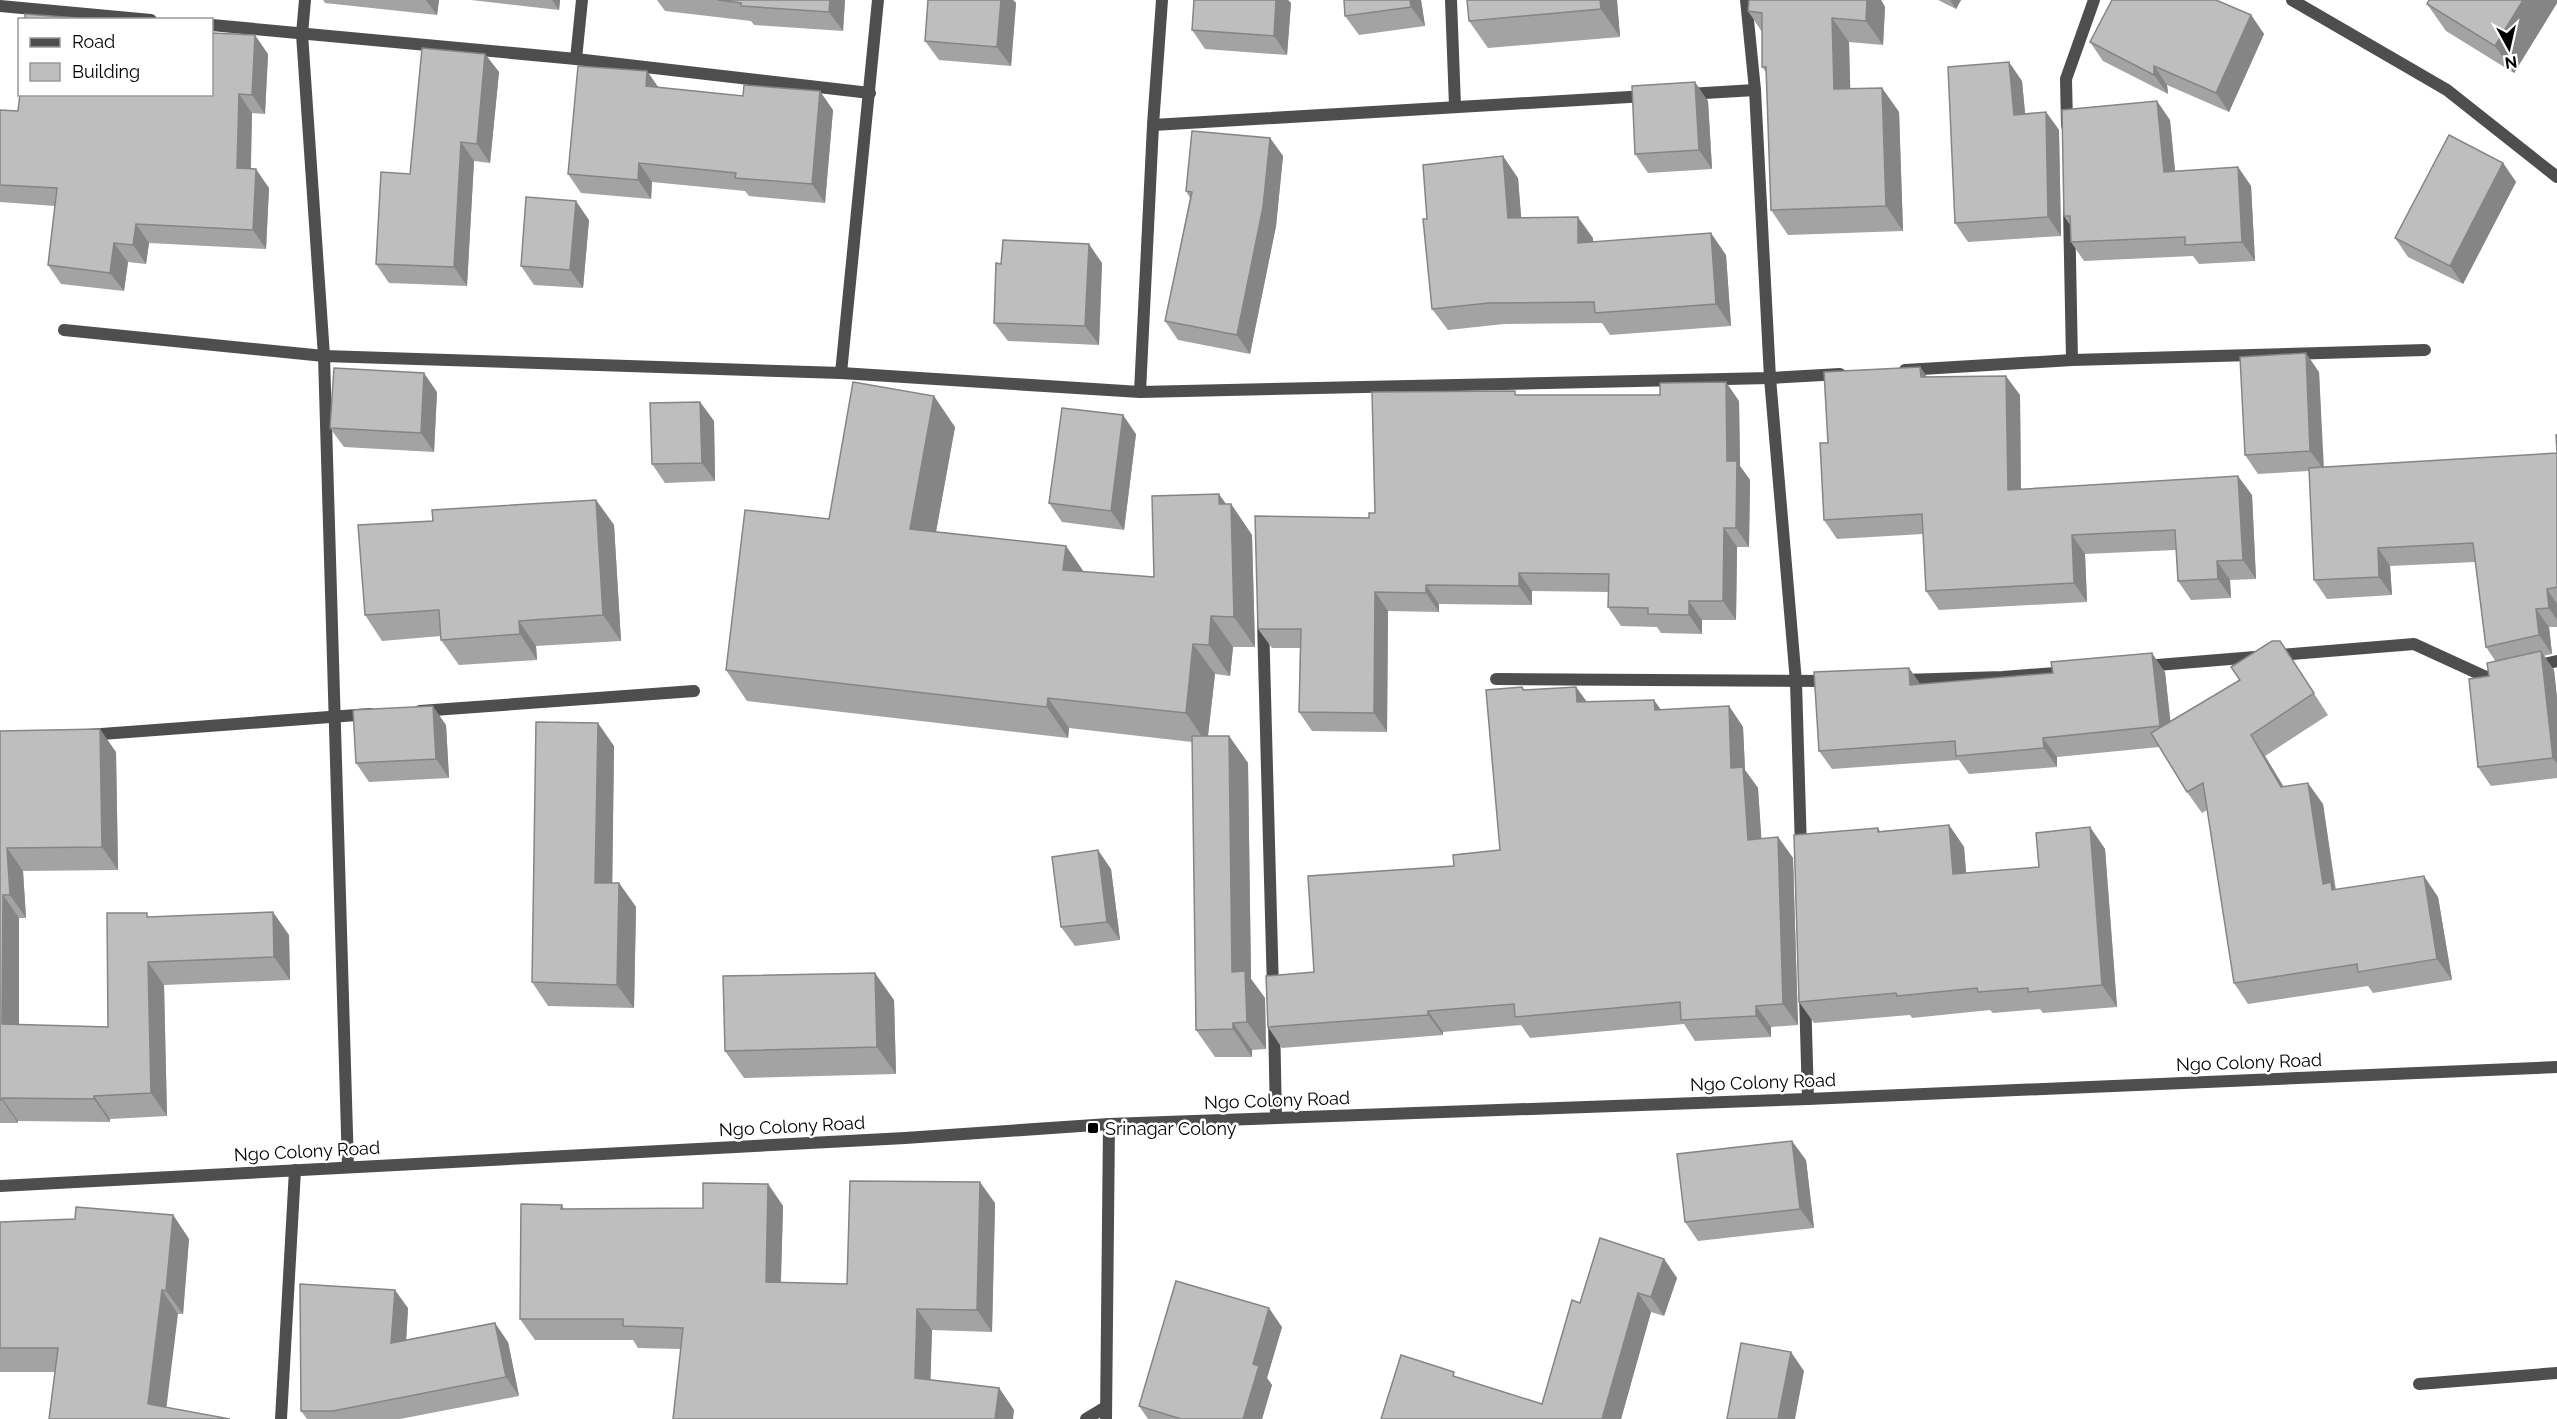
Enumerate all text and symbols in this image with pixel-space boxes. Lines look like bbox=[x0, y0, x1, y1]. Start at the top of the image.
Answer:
legend bbox=[18, 18, 213, 96]
north arrow bbox=[2479, 18, 2539, 78]
text: Road bbox=[72, 31, 115, 52]
text: N bbox=[2504, 52, 2518, 73]
text: Building bbox=[72, 61, 140, 82]
street label: Ngo Colony Road bbox=[2176, 1049, 2322, 1075]
street label: Ngo Colony Road bbox=[1690, 1069, 1836, 1095]
street label: Ngo Colony Road bbox=[1204, 1087, 1350, 1113]
street label: Ngo Colony Road bbox=[718, 1112, 866, 1140]
place label: Srinagar Colony bbox=[1105, 1118, 1237, 1139]
marker: Srinagar Colony bbox=[1086, 1121, 1100, 1135]
street label: Ngo Colony Road bbox=[233, 1137, 381, 1165]

